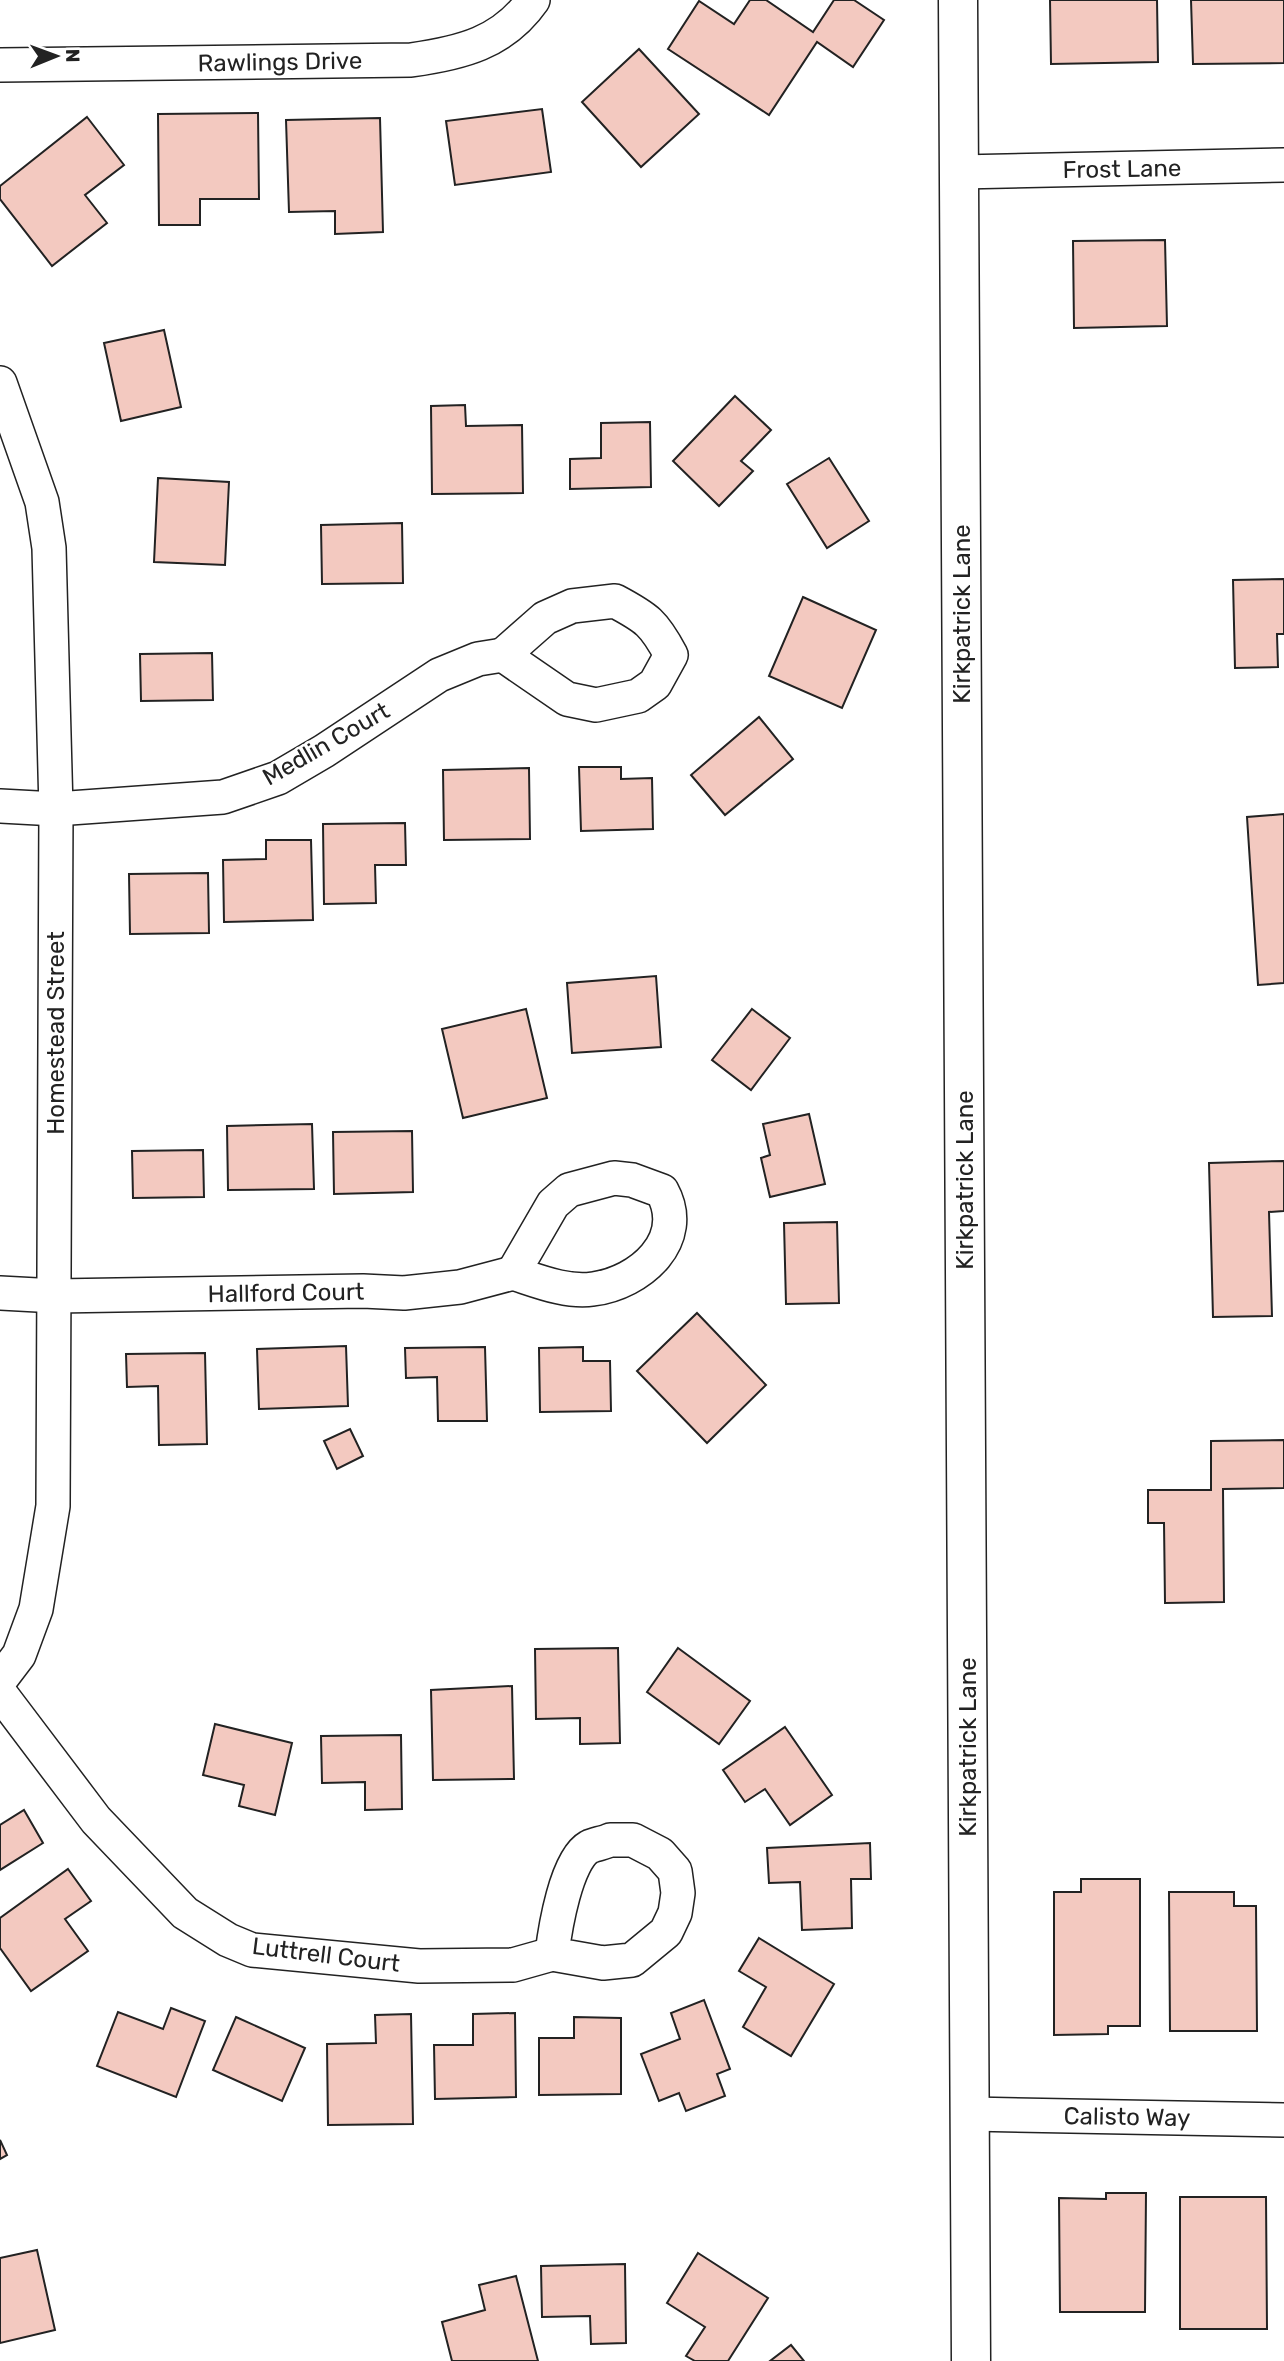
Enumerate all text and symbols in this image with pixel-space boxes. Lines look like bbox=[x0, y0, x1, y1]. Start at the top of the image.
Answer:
north arrow bbox=[21, 21, 91, 91]
street label: Rawlings Drive bbox=[197, 47, 363, 77]
text: N bbox=[61, 49, 84, 63]
street label: Frost Lane bbox=[1062, 154, 1182, 184]
street label: Kirkpatrick Lane bbox=[948, 524, 976, 704]
street label: Medlin Court bbox=[258, 696, 394, 792]
street label: Homestead Street bbox=[42, 931, 70, 1135]
street label: Kirkpatrick Lane bbox=[951, 1090, 979, 1270]
street label: Hallford Court bbox=[207, 1278, 365, 1308]
street label: Kirkpatrick Lane bbox=[954, 1657, 982, 1837]
street label: Luttrell Court bbox=[250, 1932, 402, 1978]
street label: Calisto Way bbox=[1063, 2102, 1191, 2132]

